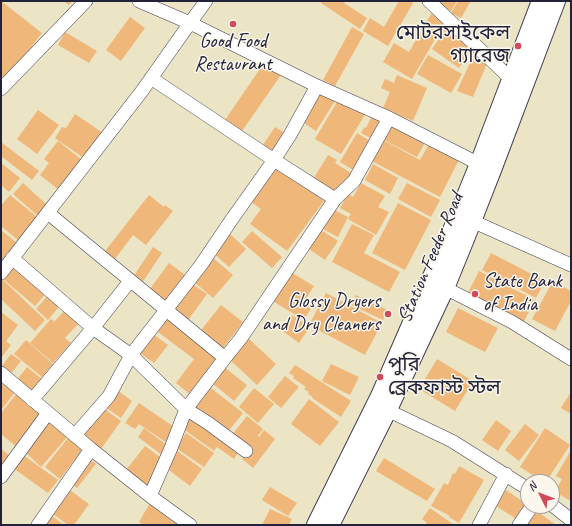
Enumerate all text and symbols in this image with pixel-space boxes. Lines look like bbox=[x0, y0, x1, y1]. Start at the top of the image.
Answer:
marker: Good Food Restaurant bbox=[228, 19, 238, 29]
place label: মোটরসাইকেল গ্যারেজ bbox=[396, 22, 510, 69]
place label: Good Food Restaurant bbox=[194, 30, 272, 77]
marker: মোটরসাইকেল গ্যারেজ bbox=[513, 41, 523, 51]
street label: Station Feeder Road bbox=[393, 190, 469, 326]
place label: State Bank of India bbox=[483, 270, 562, 317]
marker: State Bank of India bbox=[470, 289, 480, 299]
place label: Glossy Dryers and Dry Cleaners bbox=[262, 290, 380, 337]
marker: Glossy Dryers and Dry Cleaners bbox=[383, 309, 393, 319]
place label: পুরি ব্রেকফাস্ট স্টল bbox=[388, 354, 501, 401]
marker: পুরি ব্রেকফাস্ট স্টল bbox=[375, 372, 385, 382]
north arrow bbox=[520, 474, 560, 514]
text: N bbox=[524, 479, 539, 494]

